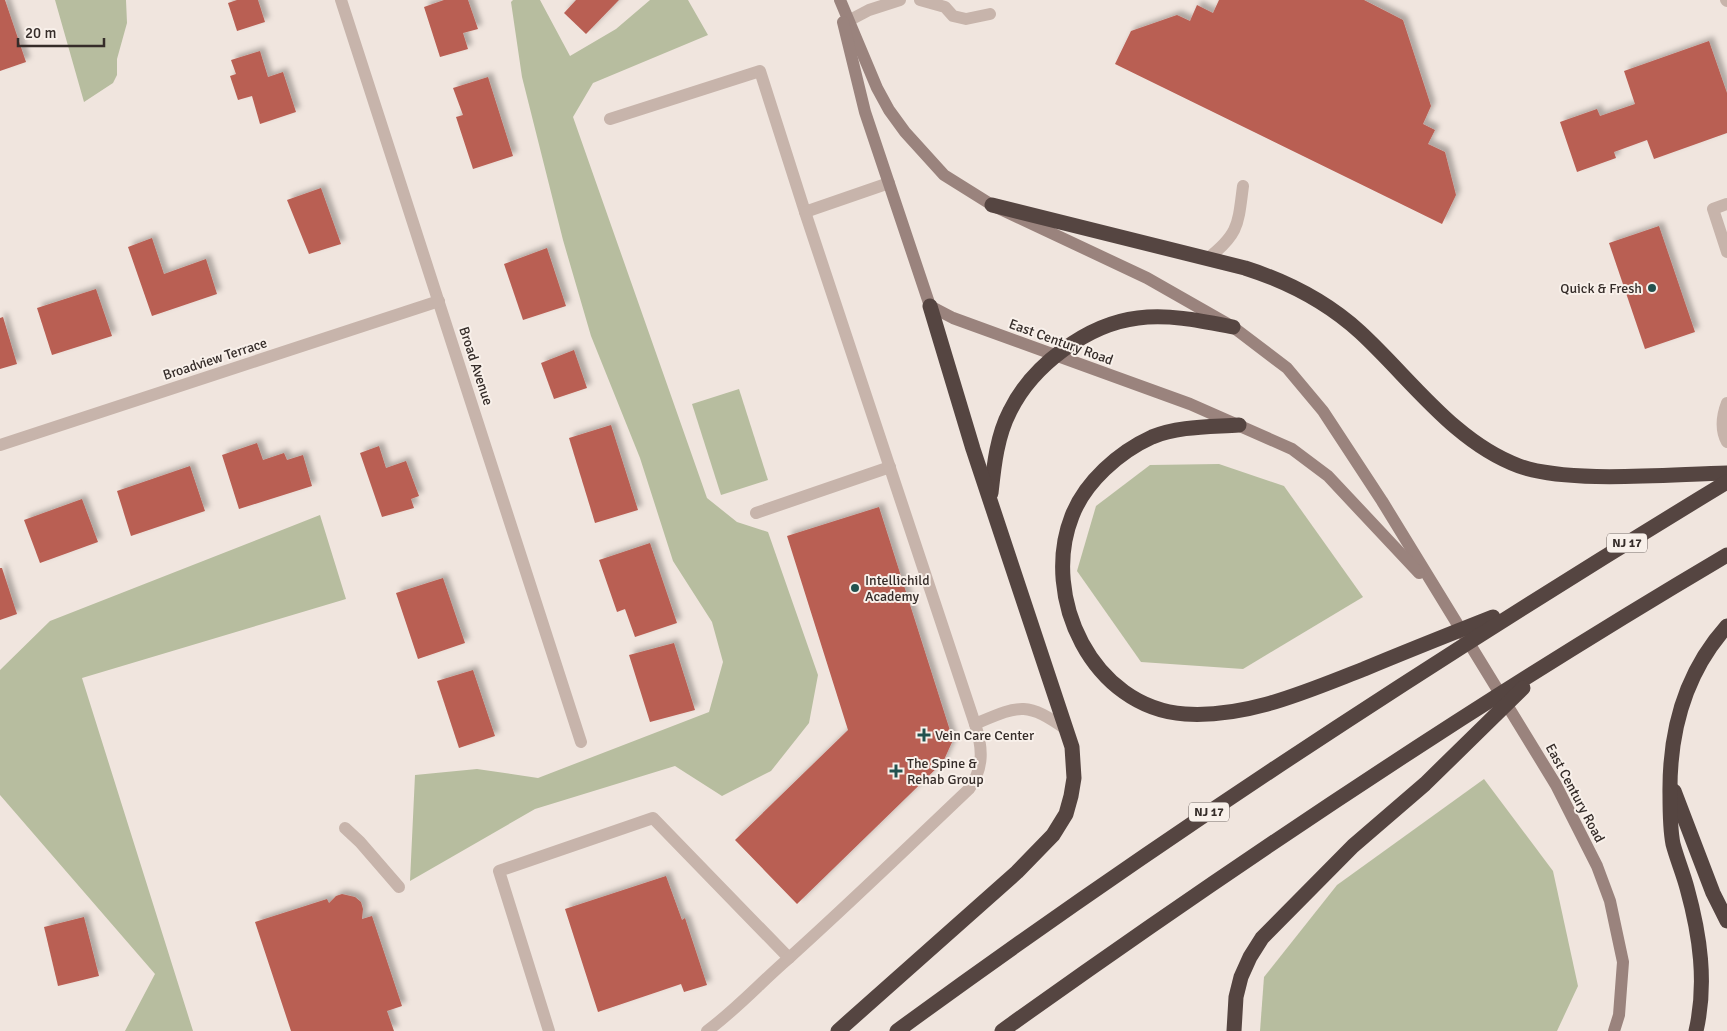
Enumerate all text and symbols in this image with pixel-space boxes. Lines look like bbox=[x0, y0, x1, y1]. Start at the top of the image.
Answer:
scale bar bbox=[18, 15, 104, 47]
text: 20 m bbox=[25, 24, 56, 42]
place label: Quick & Fresh bbox=[1560, 280, 1642, 297]
marker: Quick & Fresh bbox=[1646, 282, 1658, 294]
street label: East Century Road bbox=[1007, 315, 1115, 369]
street label: Broad Avenue bbox=[455, 324, 497, 408]
street label: Broadview Terrace bbox=[161, 334, 269, 384]
road number: NJ 17 bbox=[1607, 534, 1647, 552]
place label: Intellichild Academy bbox=[865, 572, 930, 605]
marker: Intellichild Academy bbox=[849, 582, 861, 594]
place label: Vein Care Center bbox=[935, 727, 1035, 744]
marker: Vein Care Center bbox=[917, 728, 931, 742]
street label: East Century Road bbox=[1542, 741, 1608, 845]
place label: The Spine & Rehab Group bbox=[907, 755, 984, 788]
marker: The Spine & Rehab Group bbox=[889, 764, 903, 778]
road number: NJ 17 bbox=[1189, 802, 1229, 822]

